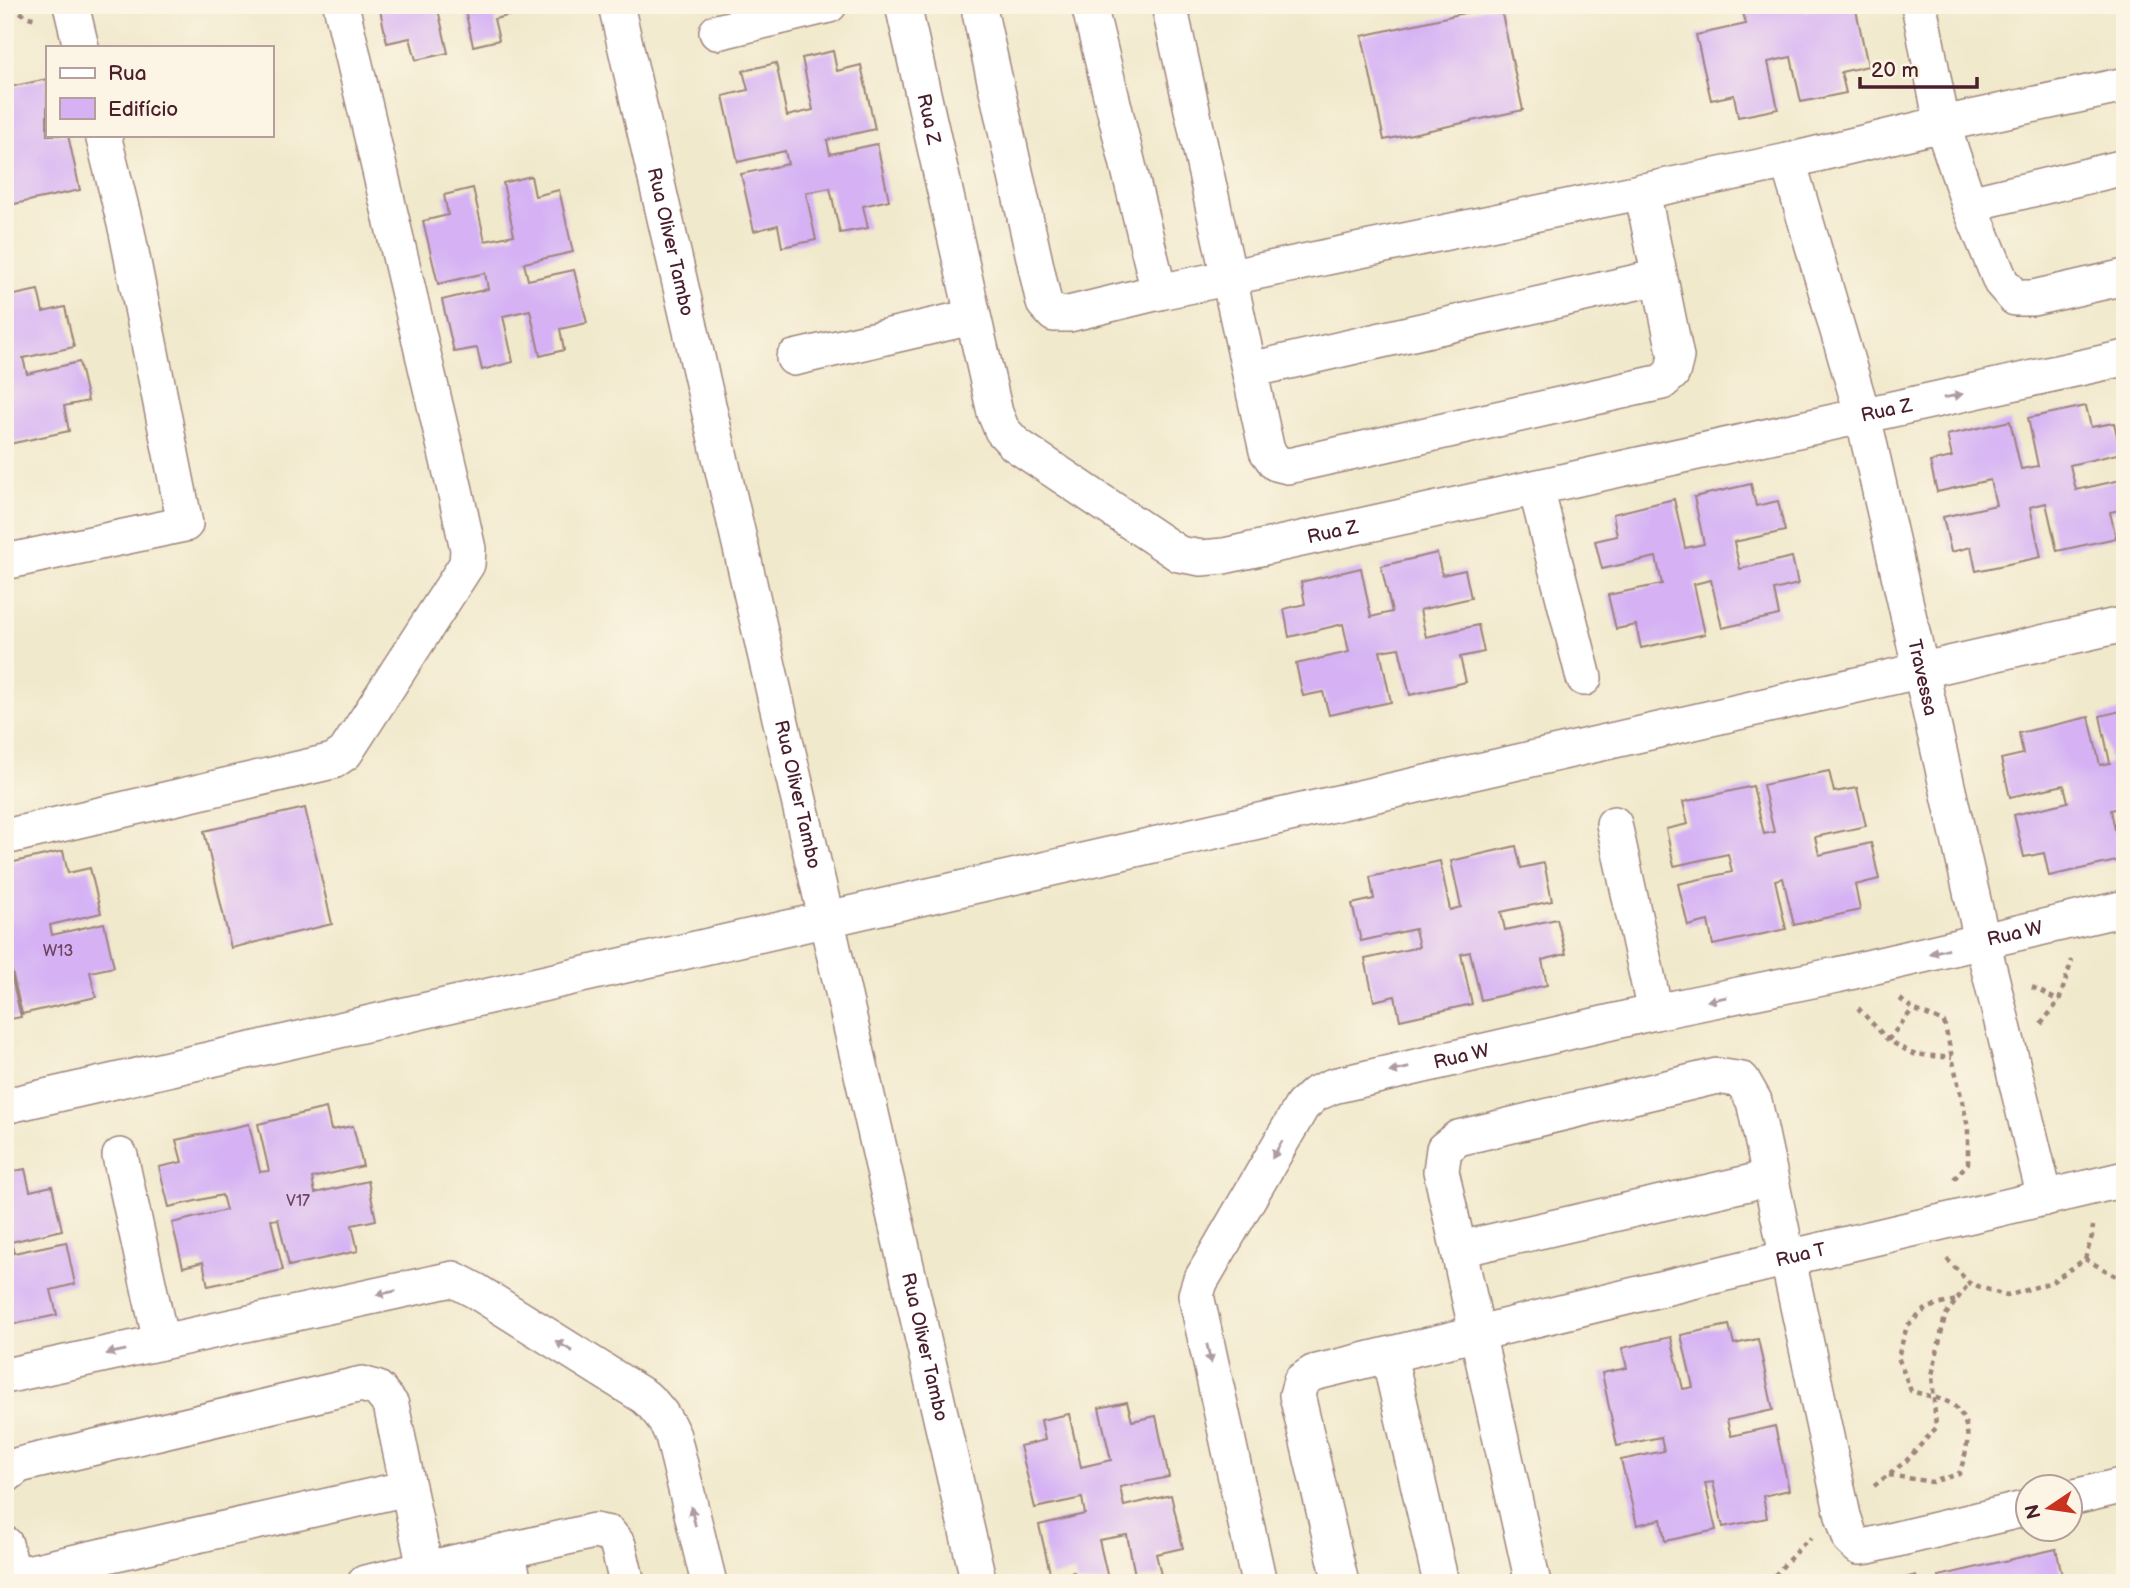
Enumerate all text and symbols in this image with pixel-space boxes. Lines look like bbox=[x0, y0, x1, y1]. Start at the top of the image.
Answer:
legend bbox=[46, 46, 273, 136]
scale bar bbox=[1860, 46, 1978, 90]
text: 20 m bbox=[1871, 58, 1919, 83]
text: Rua bbox=[108, 61, 147, 86]
street label: Rua Z bbox=[912, 91, 946, 147]
text: Edifício bbox=[108, 97, 178, 122]
street label: Rua Oliver Tambo bbox=[642, 165, 699, 318]
one-way arrow bbox=[1942, 391, 1964, 402]
street label: Rua Z bbox=[1859, 394, 1915, 427]
street label: Rua Z bbox=[1305, 515, 1361, 549]
street label: Travessa bbox=[1903, 637, 1942, 718]
street label: Rua Oliver Tambo bbox=[769, 718, 826, 871]
street label: Rua W bbox=[1985, 916, 2045, 951]
house number: W13 bbox=[43, 942, 73, 961]
one-way arrow bbox=[1928, 946, 1950, 957]
one-way arrow bbox=[1706, 994, 1728, 1005]
street label: Rua W bbox=[1431, 1039, 1492, 1074]
one-way arrow bbox=[1388, 1065, 1410, 1076]
one-way arrow bbox=[1271, 1140, 1283, 1159]
house number: V17 bbox=[286, 1192, 310, 1211]
street label: Rua T bbox=[1773, 1238, 1829, 1272]
street label: Rua Oliver Tambo bbox=[896, 1270, 953, 1423]
one-way arrow bbox=[375, 1288, 397, 1299]
one-way arrow bbox=[554, 1339, 574, 1352]
one-way arrow bbox=[1203, 1343, 1214, 1365]
one-way arrow bbox=[105, 1347, 127, 1358]
north arrow bbox=[2014, 1472, 2084, 1542]
text: N bbox=[2021, 1502, 2047, 1521]
one-way arrow bbox=[687, 1505, 698, 1527]

